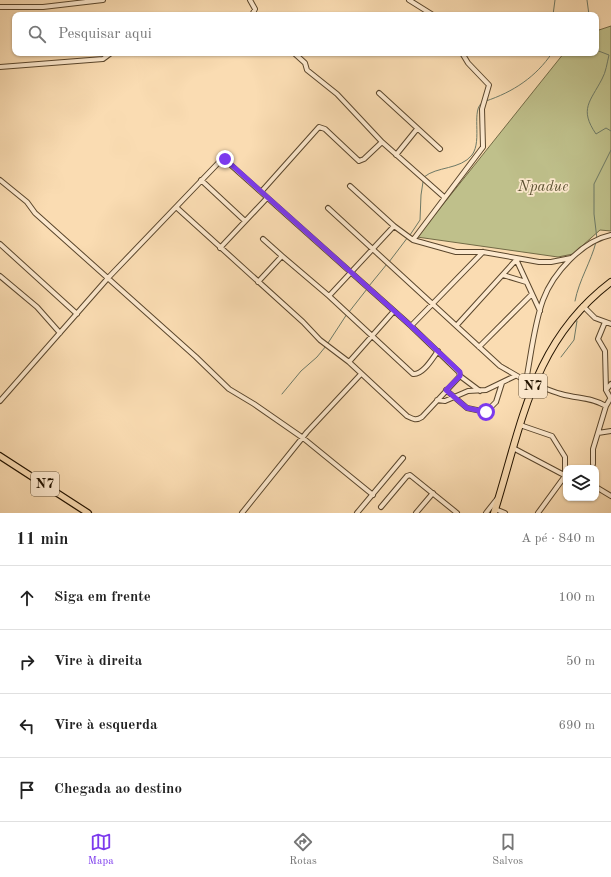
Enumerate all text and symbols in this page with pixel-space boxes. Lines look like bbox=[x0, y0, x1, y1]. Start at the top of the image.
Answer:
search box bbox=[12, 12, 599, 56]
icon: search bbox=[26, 23, 48, 45]
text: Pesquisar aqui bbox=[58, 27, 152, 42]
route end bbox=[216, 150, 234, 168]
park label: Npadue bbox=[517, 180, 568, 195]
road number: N7 bbox=[519, 374, 547, 398]
route start bbox=[477, 403, 495, 421]
map controls bbox=[563, 465, 599, 501]
button: layers bbox=[563, 465, 599, 501]
road number: N7 bbox=[31, 472, 59, 496]
text: 11 min bbox=[16, 531, 69, 548]
text: A pé · 840 m bbox=[521, 532, 595, 545]
icon: ahead bbox=[16, 587, 38, 609]
text: Siga em frente bbox=[54, 590, 151, 605]
text: 100 m bbox=[558, 591, 595, 604]
icon: right bbox=[16, 651, 38, 673]
text: Vire à direita bbox=[54, 654, 142, 669]
text: 50 m bbox=[566, 655, 595, 668]
icon: left bbox=[16, 715, 38, 737]
text: Vire à esquerda bbox=[54, 718, 158, 733]
text: 690 m bbox=[558, 719, 595, 732]
icon: arrive bbox=[16, 779, 38, 801]
text: Chegada ao destino bbox=[54, 782, 182, 797]
tab: Mapa bbox=[88, 831, 114, 869]
tab: Rotas bbox=[289, 831, 317, 869]
tab: Salvos bbox=[492, 831, 523, 869]

